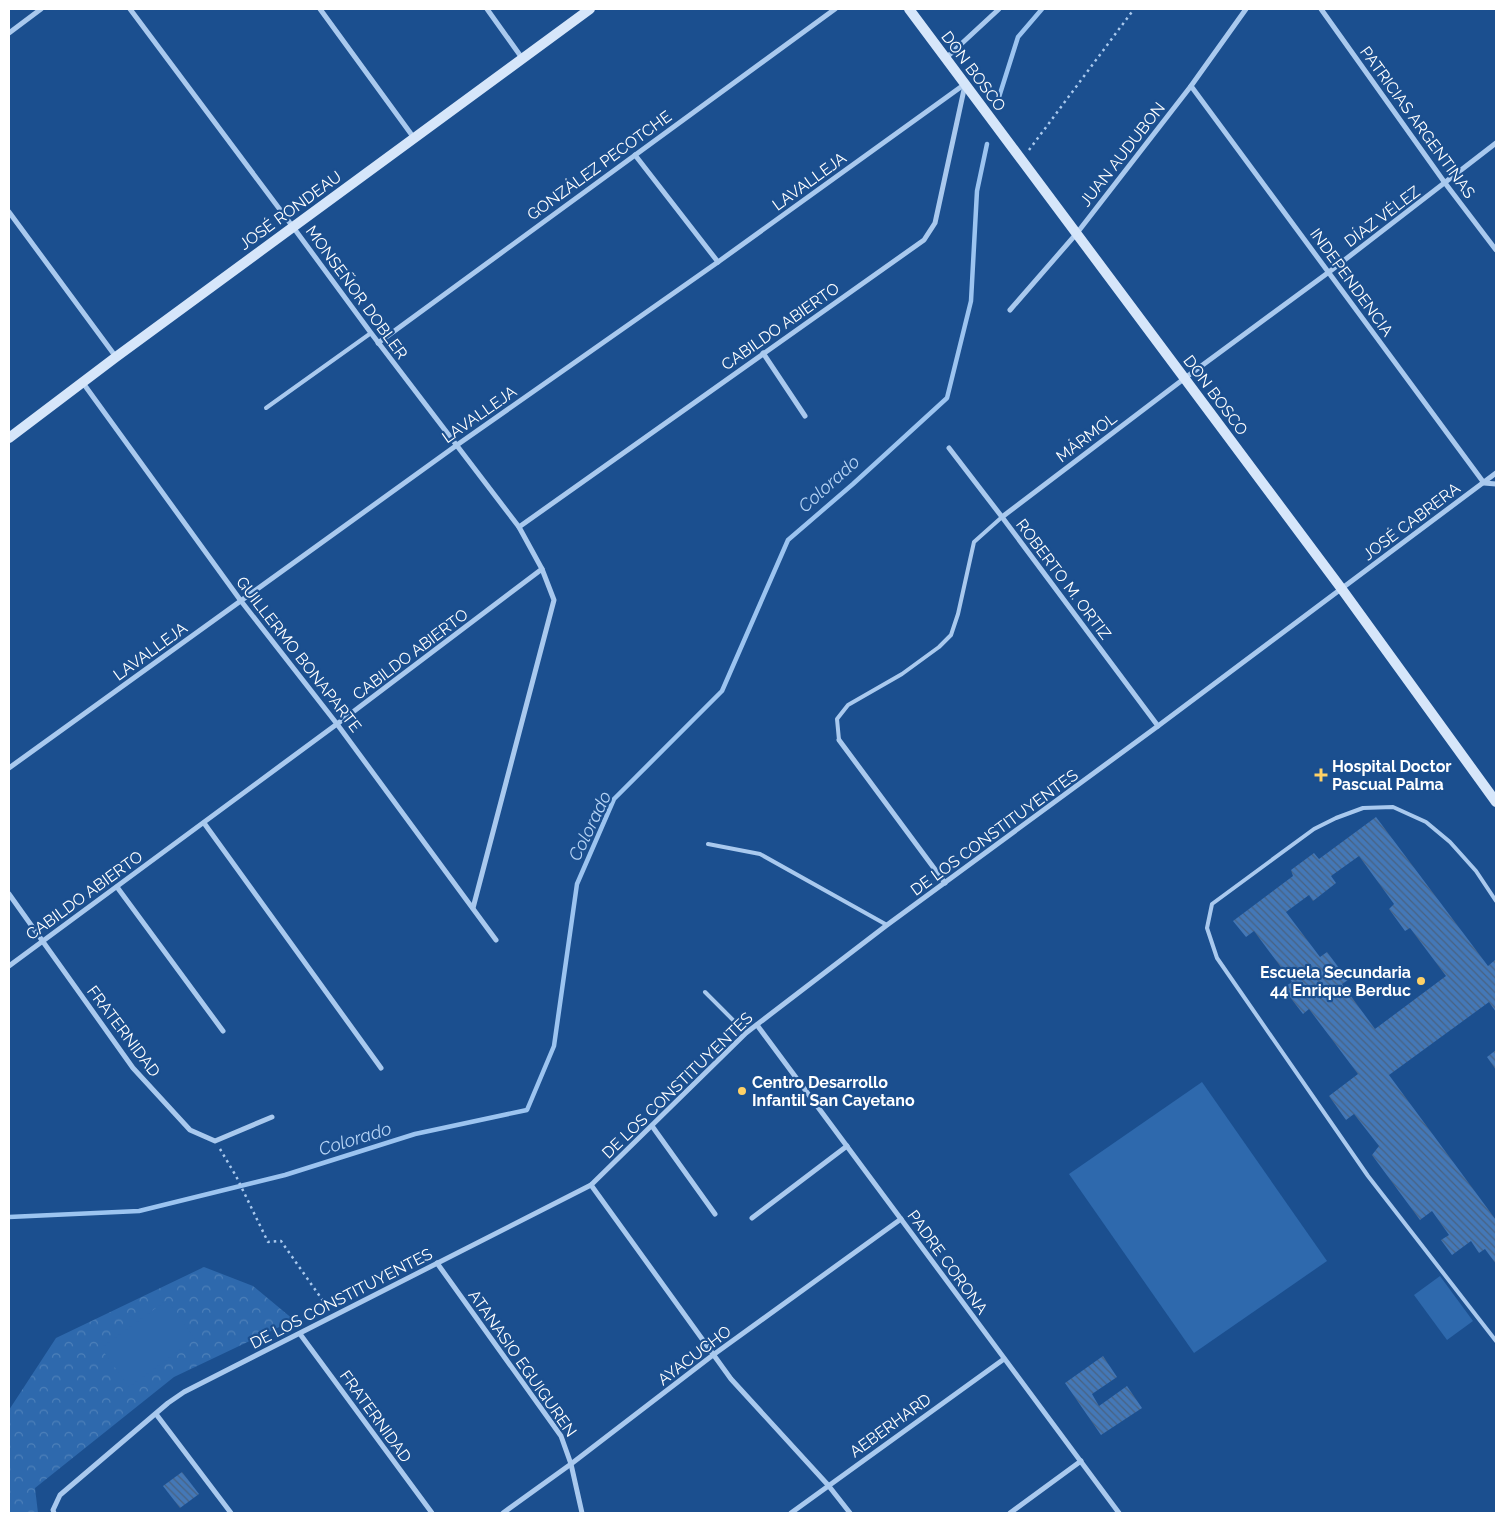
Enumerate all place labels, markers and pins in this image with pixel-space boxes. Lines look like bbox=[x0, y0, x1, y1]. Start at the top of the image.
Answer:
place label: Hospital Doctor Pascual Palma bbox=[1332, 757, 1452, 794]
marker: Hospital Doctor Pascual Palma bbox=[1314, 768, 1328, 782]
place label: Escuela Secundaria 44 Enrique Berduc bbox=[1260, 963, 1411, 1000]
marker: Escuela Secundaria 44 Enrique Berduc bbox=[1415, 975, 1427, 987]
place label: Centro Desarrollo Infantil San Cayetano bbox=[752, 1073, 915, 1110]
marker: Centro Desarrollo Infantil San Cayetano bbox=[736, 1085, 748, 1097]

